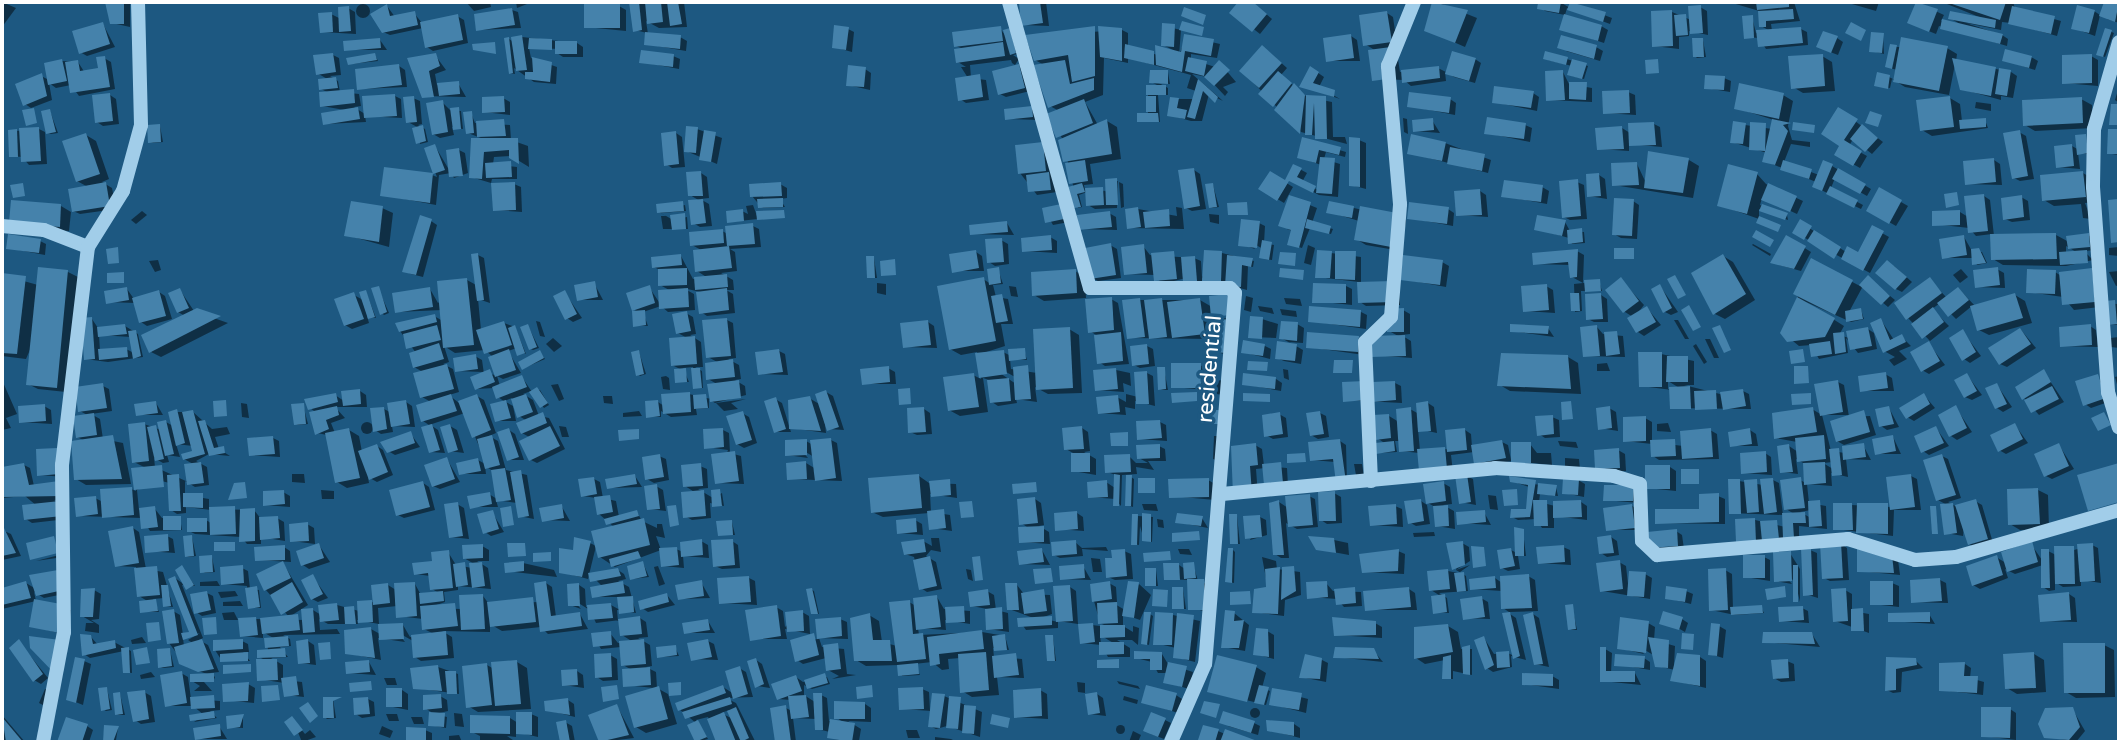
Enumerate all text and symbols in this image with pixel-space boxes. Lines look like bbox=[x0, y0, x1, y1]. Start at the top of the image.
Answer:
street label: residential bbox=[1192, 314, 1228, 424]

